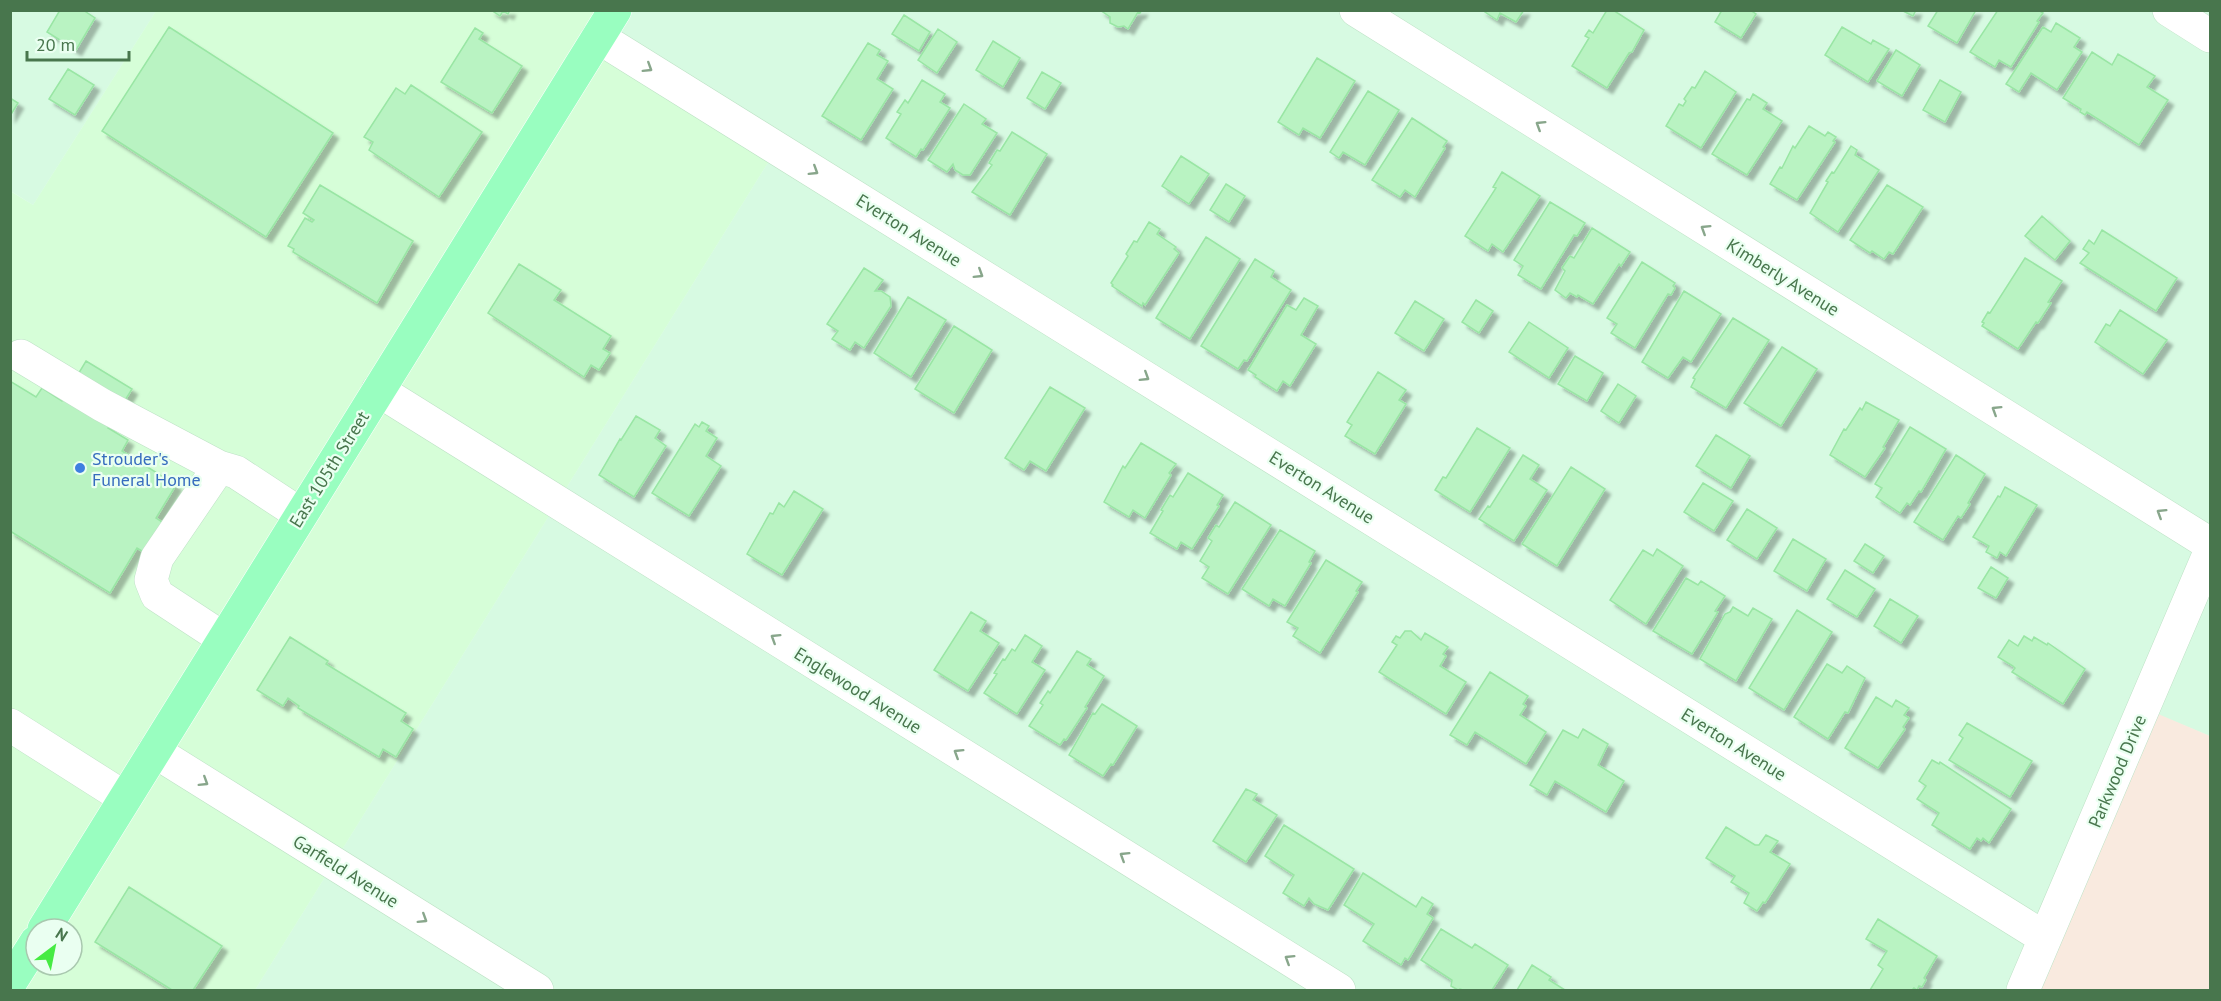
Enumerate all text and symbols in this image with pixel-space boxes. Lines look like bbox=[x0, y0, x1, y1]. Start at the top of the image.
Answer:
scale bar bbox=[27, 24, 129, 62]
text: 20 m bbox=[36, 33, 75, 56]
one-way arrow bbox=[642, 60, 652, 72]
one-way arrow bbox=[1536, 121, 1546, 133]
one-way arrow bbox=[808, 163, 818, 175]
street label: Everton Avenue bbox=[852, 189, 966, 271]
one-way arrow bbox=[1701, 225, 1712, 236]
street label: Kimberly Avenue bbox=[1722, 233, 1844, 321]
one-way arrow bbox=[973, 266, 983, 278]
one-way arrow bbox=[1138, 369, 1149, 380]
street label: East 105th Street bbox=[284, 406, 374, 532]
one-way arrow bbox=[1991, 406, 2002, 417]
street label: Everton Avenue bbox=[1265, 446, 1379, 528]
place label: Strouder's Funeral Home bbox=[92, 447, 201, 491]
marker: Strouder's Funeral Home bbox=[73, 461, 87, 475]
one-way arrow bbox=[2157, 509, 2167, 521]
one-way arrow bbox=[771, 634, 781, 646]
street label: Englewood Avenue bbox=[790, 642, 926, 738]
street label: Everton Avenue bbox=[1677, 703, 1791, 785]
street label: Parkwood Drive bbox=[2083, 711, 2151, 831]
one-way arrow bbox=[954, 748, 964, 760]
one-way arrow bbox=[198, 775, 208, 787]
street label: Garfield Avenue bbox=[289, 829, 403, 913]
one-way arrow bbox=[1119, 853, 1130, 864]
one-way arrow bbox=[417, 911, 427, 923]
north arrow bbox=[24, 917, 84, 977]
text: N bbox=[52, 923, 72, 946]
one-way arrow bbox=[1285, 955, 1295, 967]

